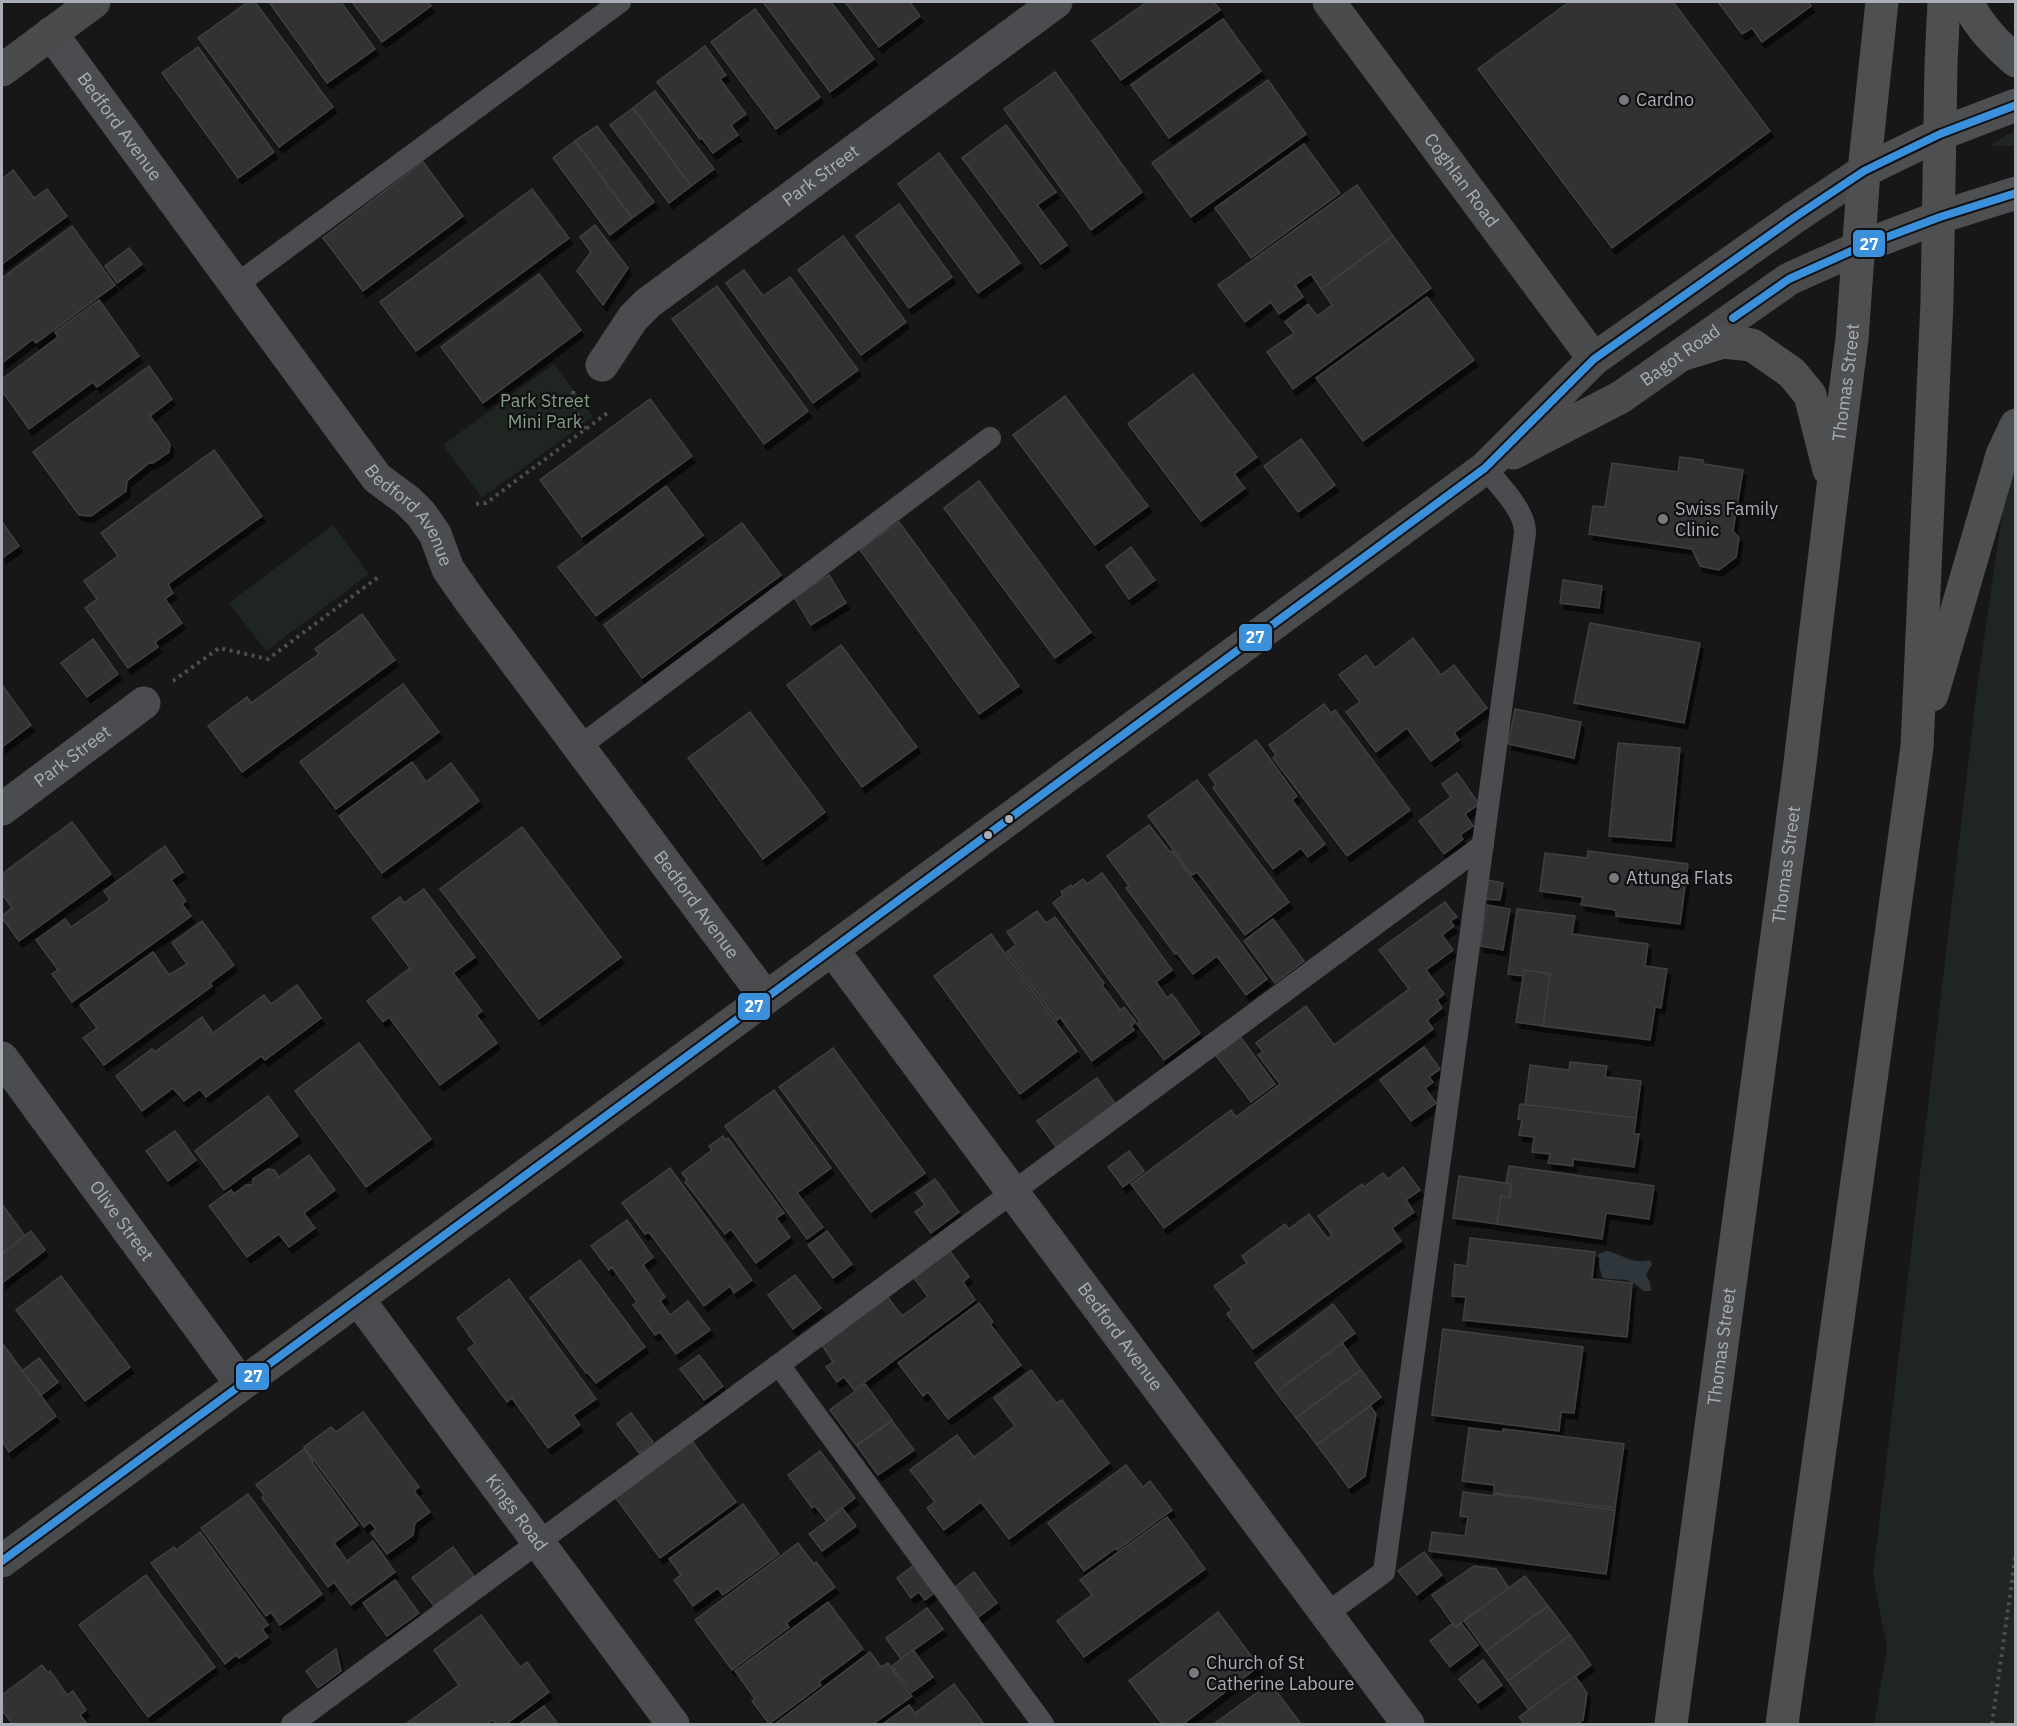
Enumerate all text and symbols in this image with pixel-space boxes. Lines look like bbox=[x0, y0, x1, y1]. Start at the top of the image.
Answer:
street label: Bedford Avenue bbox=[72, 67, 168, 185]
place label: Cardno bbox=[1636, 88, 1694, 111]
marker: Cardno bbox=[1617, 93, 1631, 107]
street label: Coghlan Road bbox=[1419, 128, 1504, 232]
street label: Park Street bbox=[777, 139, 863, 211]
line badge: 27 bbox=[1852, 229, 1886, 258]
text: 27 bbox=[1859, 234, 1879, 254]
street label: Bagot Road bbox=[1635, 319, 1725, 391]
street label: Thomas Street bbox=[1827, 323, 1864, 443]
park label: Park Street Mini Park bbox=[500, 389, 590, 433]
street label: Bedford Avenue bbox=[360, 459, 458, 569]
place label: Swiss Family Clinic bbox=[1675, 497, 1778, 541]
marker: Swiss Family Clinic bbox=[1656, 512, 1670, 526]
line badge: 27 bbox=[1238, 623, 1273, 652]
text: 27 bbox=[1245, 627, 1265, 647]
street label: Park Street bbox=[29, 720, 115, 792]
street label: Thomas Street bbox=[1767, 804, 1805, 925]
unlabelled marker bbox=[1003, 813, 1015, 825]
unlabelled marker bbox=[982, 829, 994, 841]
street label: Bedford Avenue bbox=[649, 846, 745, 963]
place label: Attunga Flats bbox=[1626, 866, 1733, 889]
marker: Attunga Flats bbox=[1607, 871, 1621, 885]
line badge: 27 bbox=[737, 992, 771, 1021]
text: 27 bbox=[744, 996, 764, 1016]
street label: Olive Street bbox=[85, 1176, 159, 1266]
street label: Bedford Avenue bbox=[1073, 1278, 1168, 1395]
street label: Thomas Street bbox=[1702, 1286, 1741, 1407]
line badge: 27 bbox=[235, 1362, 270, 1391]
text: 27 bbox=[243, 1366, 263, 1386]
street label: Kings Road bbox=[481, 1469, 553, 1555]
place label: Church of St Catherine Laboure bbox=[1206, 1651, 1355, 1695]
marker: Church of St Catherine Laboure bbox=[1187, 1666, 1201, 1680]

